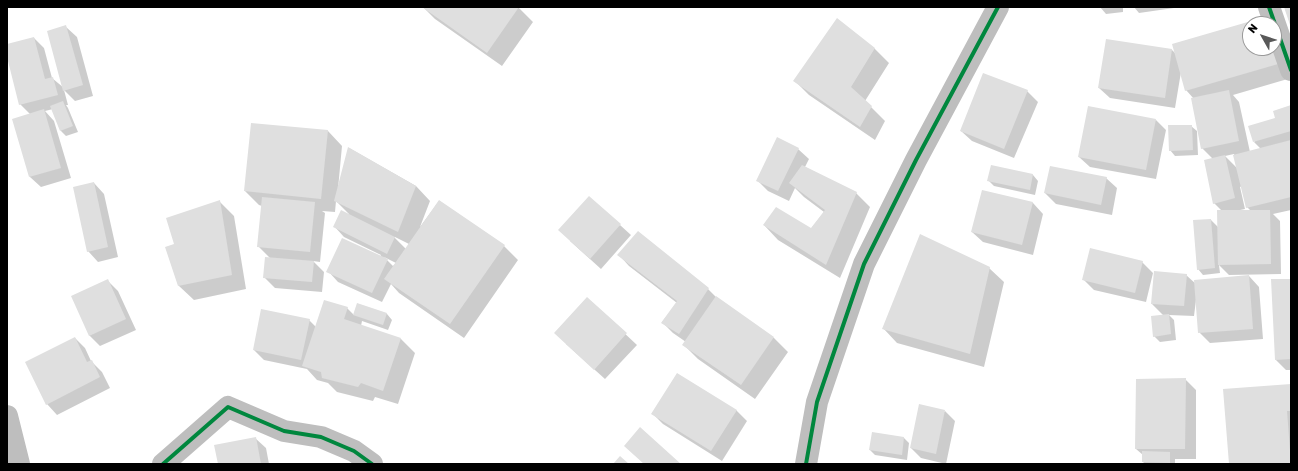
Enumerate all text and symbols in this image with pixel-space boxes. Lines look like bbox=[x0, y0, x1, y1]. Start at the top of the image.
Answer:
north arrow bbox=[1242, 16, 1282, 56]
text: N bbox=[1246, 22, 1261, 36]

